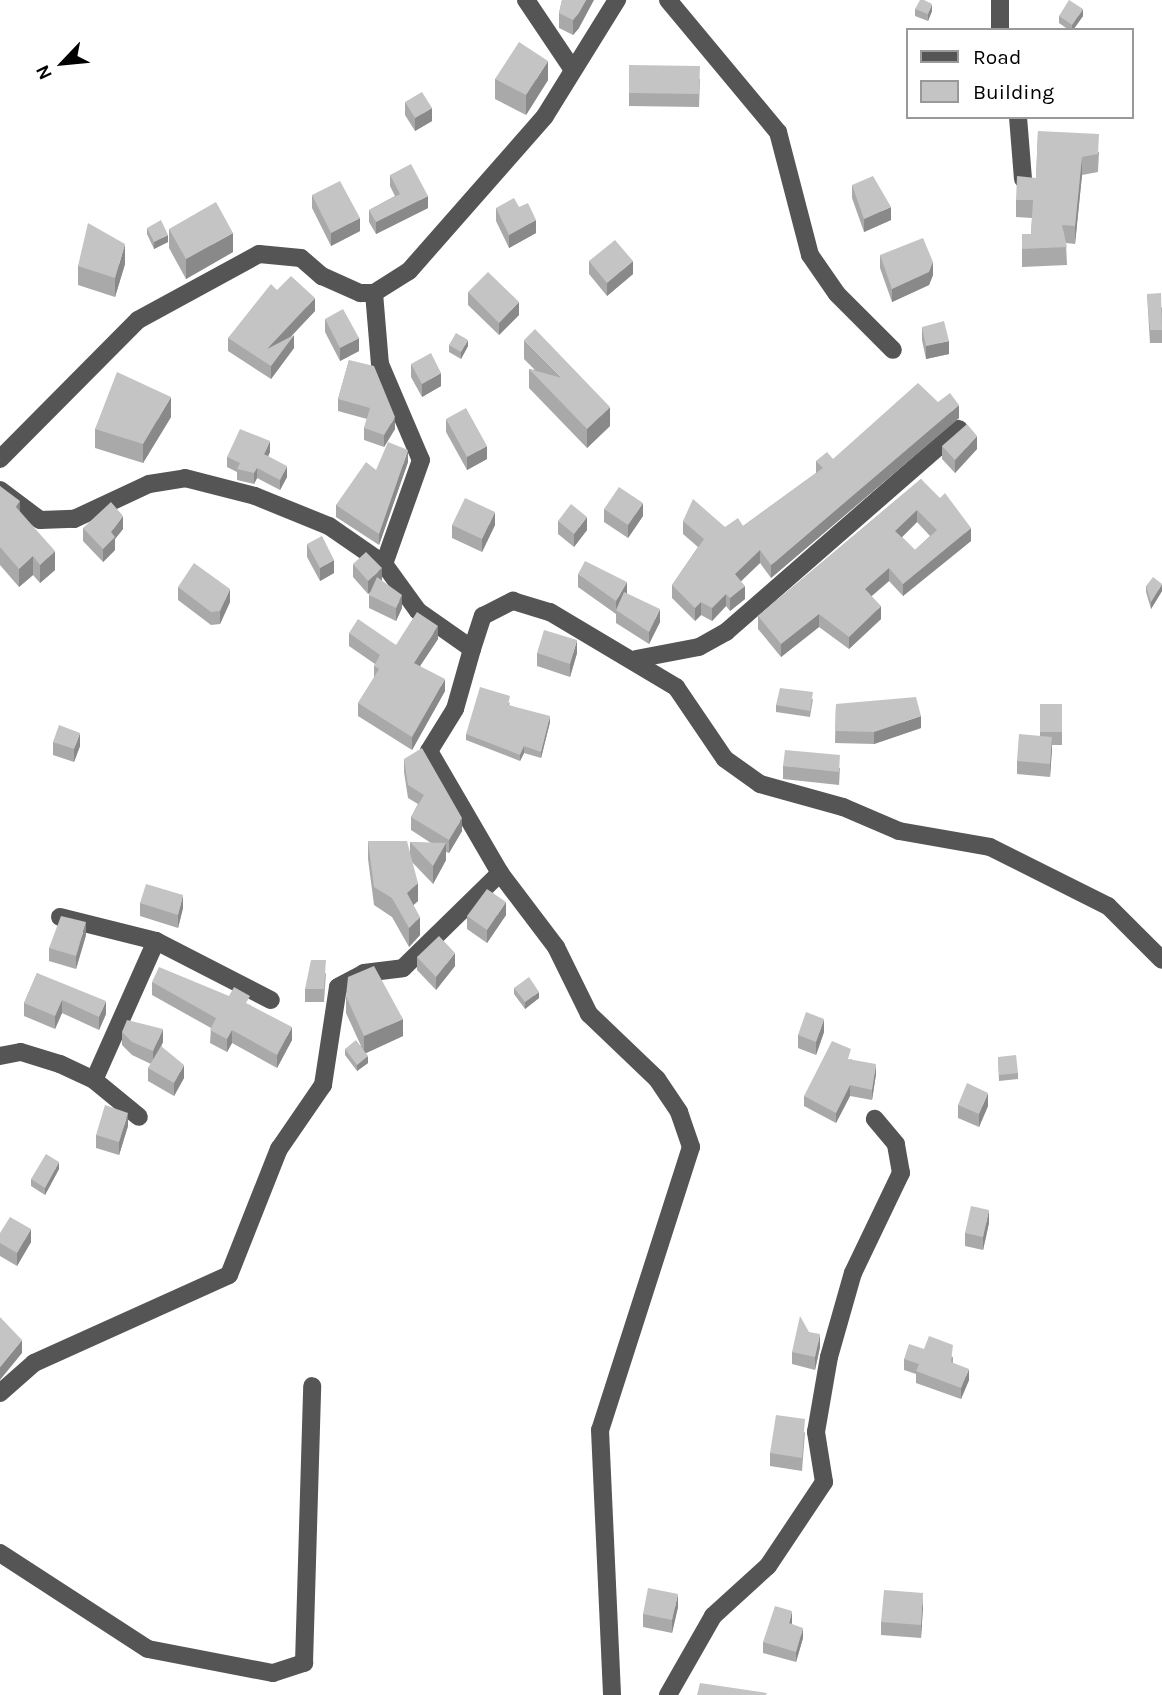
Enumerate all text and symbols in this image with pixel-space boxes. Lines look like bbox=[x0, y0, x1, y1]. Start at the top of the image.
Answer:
north arrow bbox=[28, 28, 98, 98]
legend bbox=[906, 28, 1134, 119]
text: Road bbox=[973, 45, 1021, 69]
text: N bbox=[31, 61, 57, 83]
text: Building bbox=[973, 80, 1054, 104]

